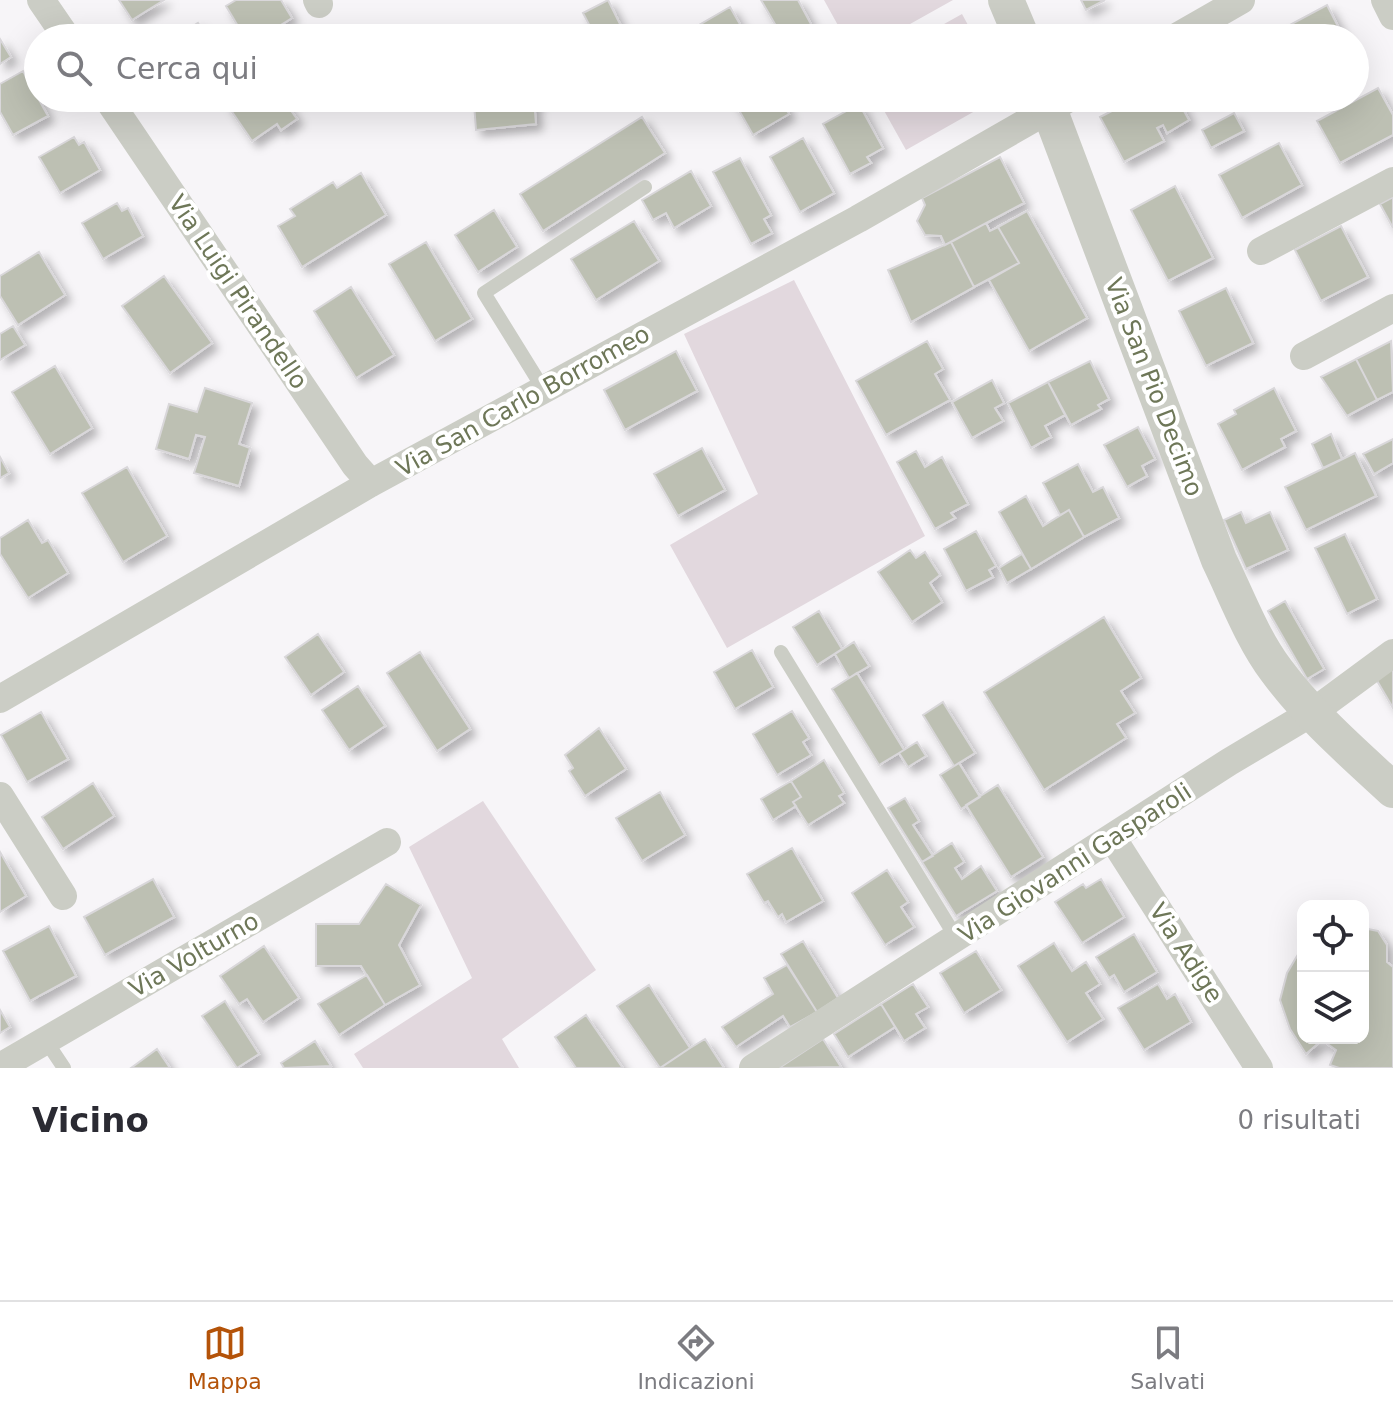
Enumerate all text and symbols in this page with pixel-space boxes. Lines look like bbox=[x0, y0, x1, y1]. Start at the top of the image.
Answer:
search box bbox=[24, 24, 1369, 112]
icon: search bbox=[52, 46, 96, 90]
text: Cerca qui bbox=[116, 51, 258, 86]
street label: Via Luigi Pirandello bbox=[163, 190, 313, 394]
street label: Via San Pio Decimo bbox=[1099, 274, 1209, 500]
street label: Via San Carlo Borromeo bbox=[391, 320, 655, 482]
street label: Via Giovanni Gasparoli bbox=[953, 777, 1197, 949]
street label: Via Adige bbox=[1144, 898, 1228, 1008]
map controls bbox=[1297, 900, 1369, 1044]
button: locate bbox=[1297, 900, 1369, 972]
street label: Via Volturno bbox=[124, 907, 264, 1003]
button: layers bbox=[1297, 972, 1369, 1044]
text: Vicino bbox=[32, 1100, 149, 1140]
text: 0 risultati bbox=[1237, 1105, 1361, 1135]
tab: Mappa bbox=[188, 1321, 262, 1394]
tab: Indicazioni bbox=[637, 1321, 755, 1394]
tab: Salvati bbox=[1130, 1321, 1205, 1394]

